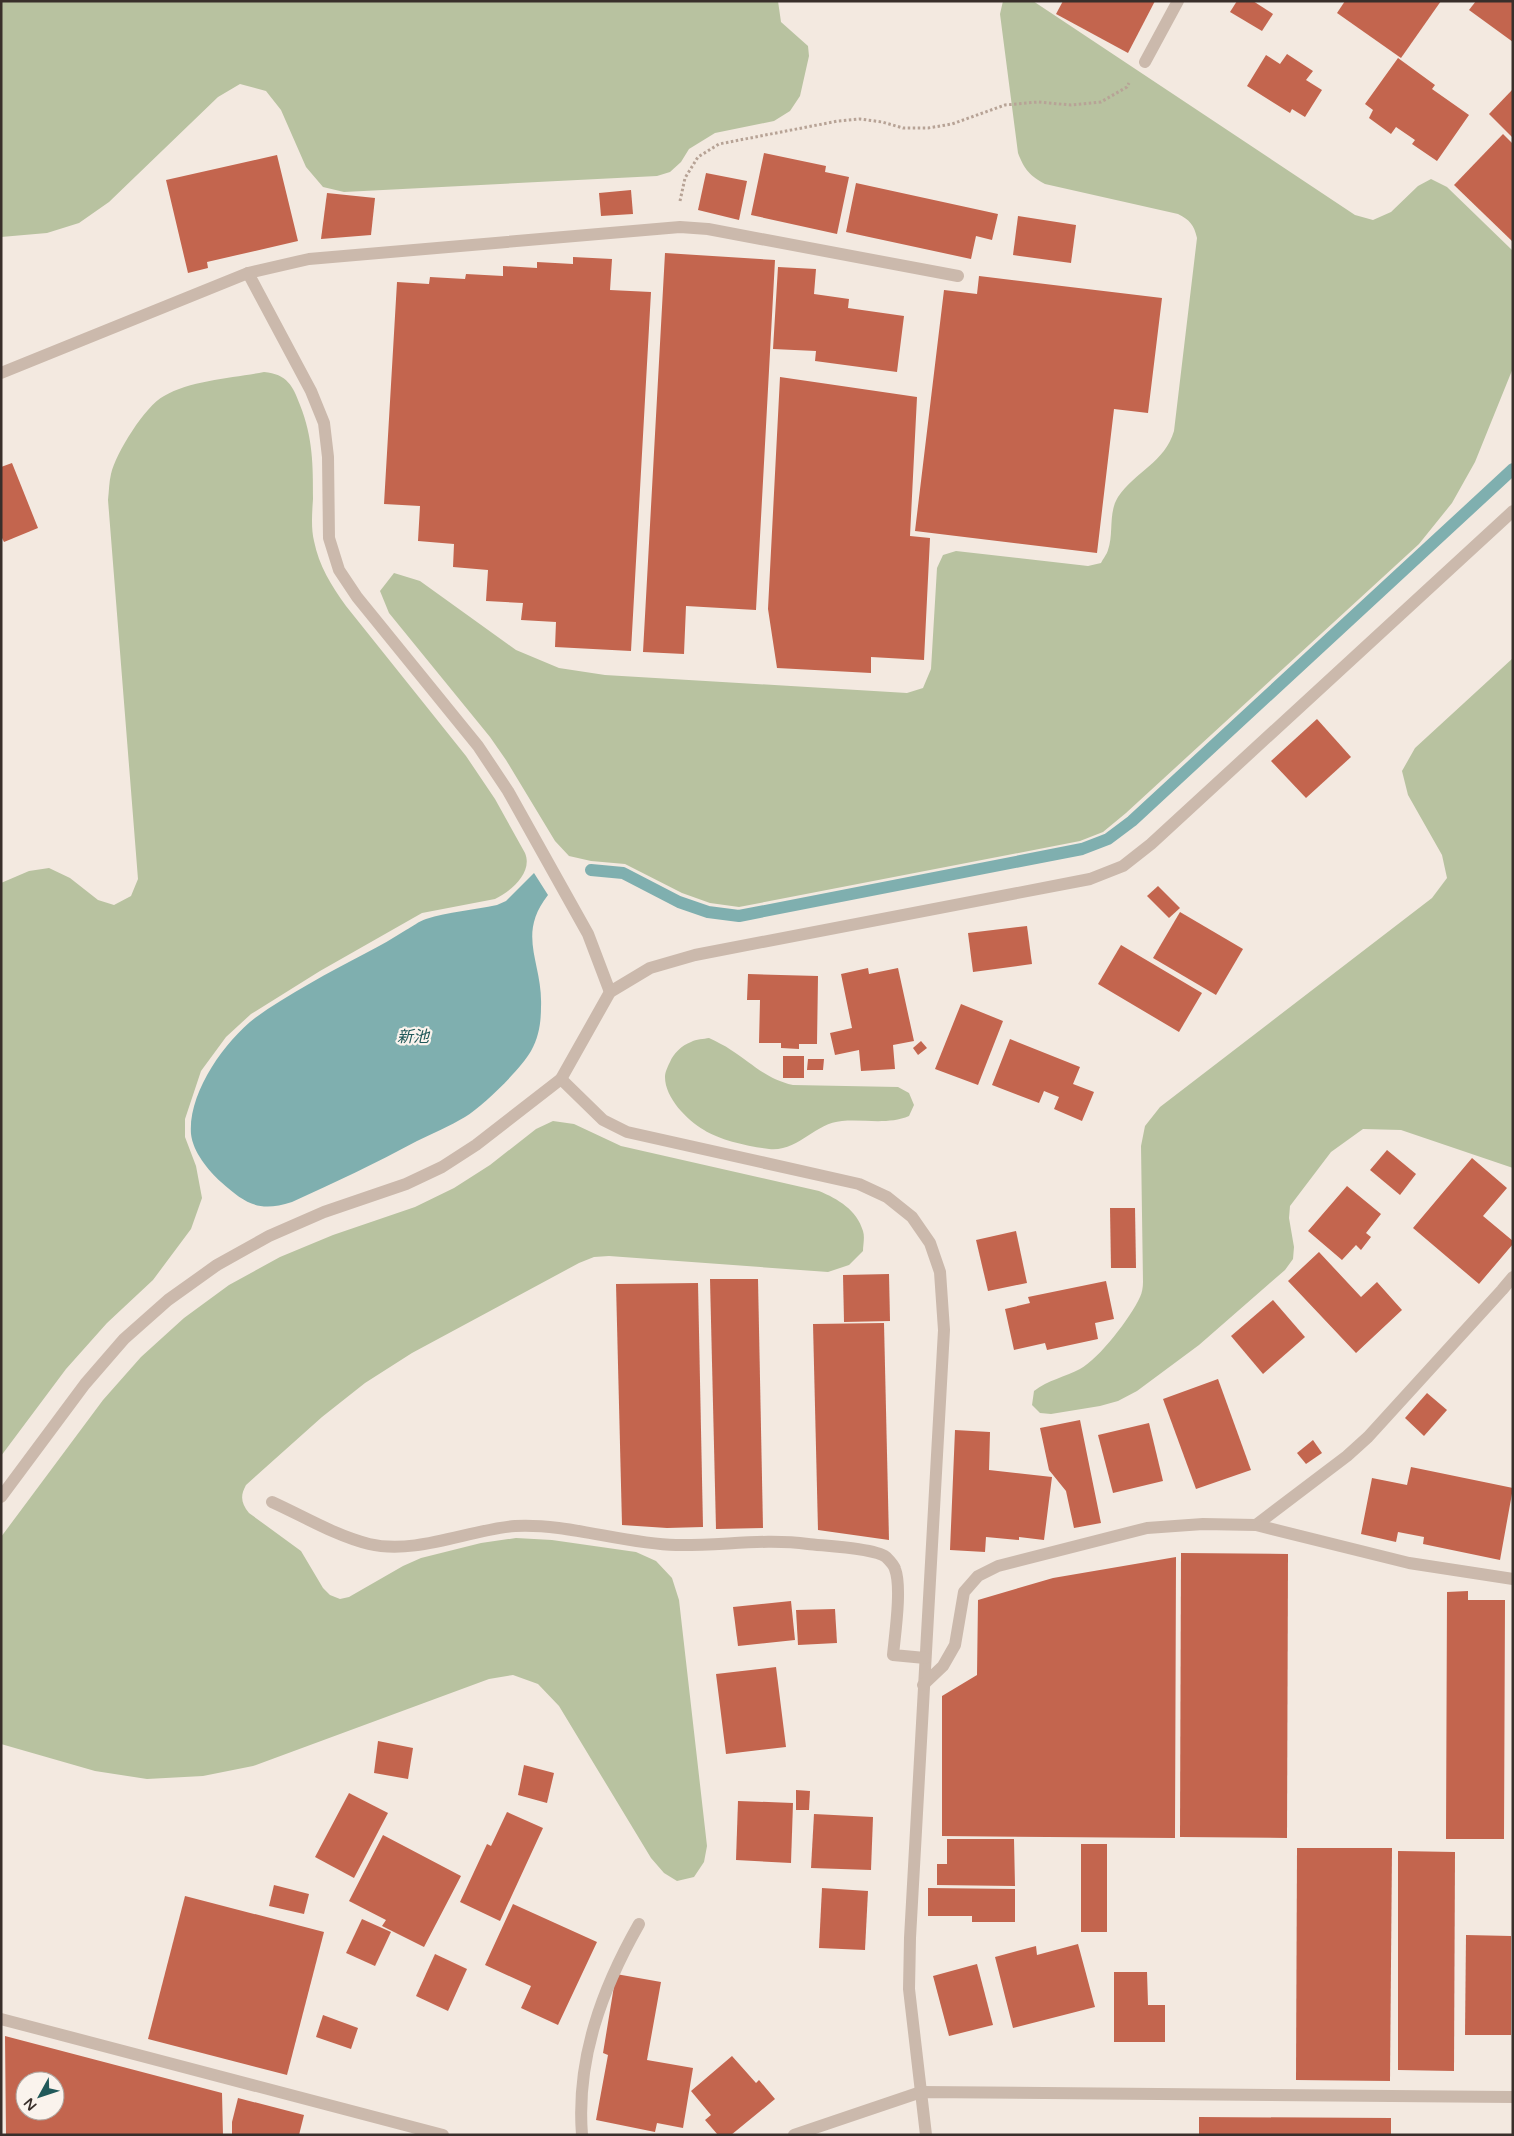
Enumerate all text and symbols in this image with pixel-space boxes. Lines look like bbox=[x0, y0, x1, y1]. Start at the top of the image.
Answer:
water label: 新池 bbox=[397, 1027, 431, 1047]
north arrow bbox=[15, 2071, 65, 2121]
text: N bbox=[20, 2094, 41, 2114]

